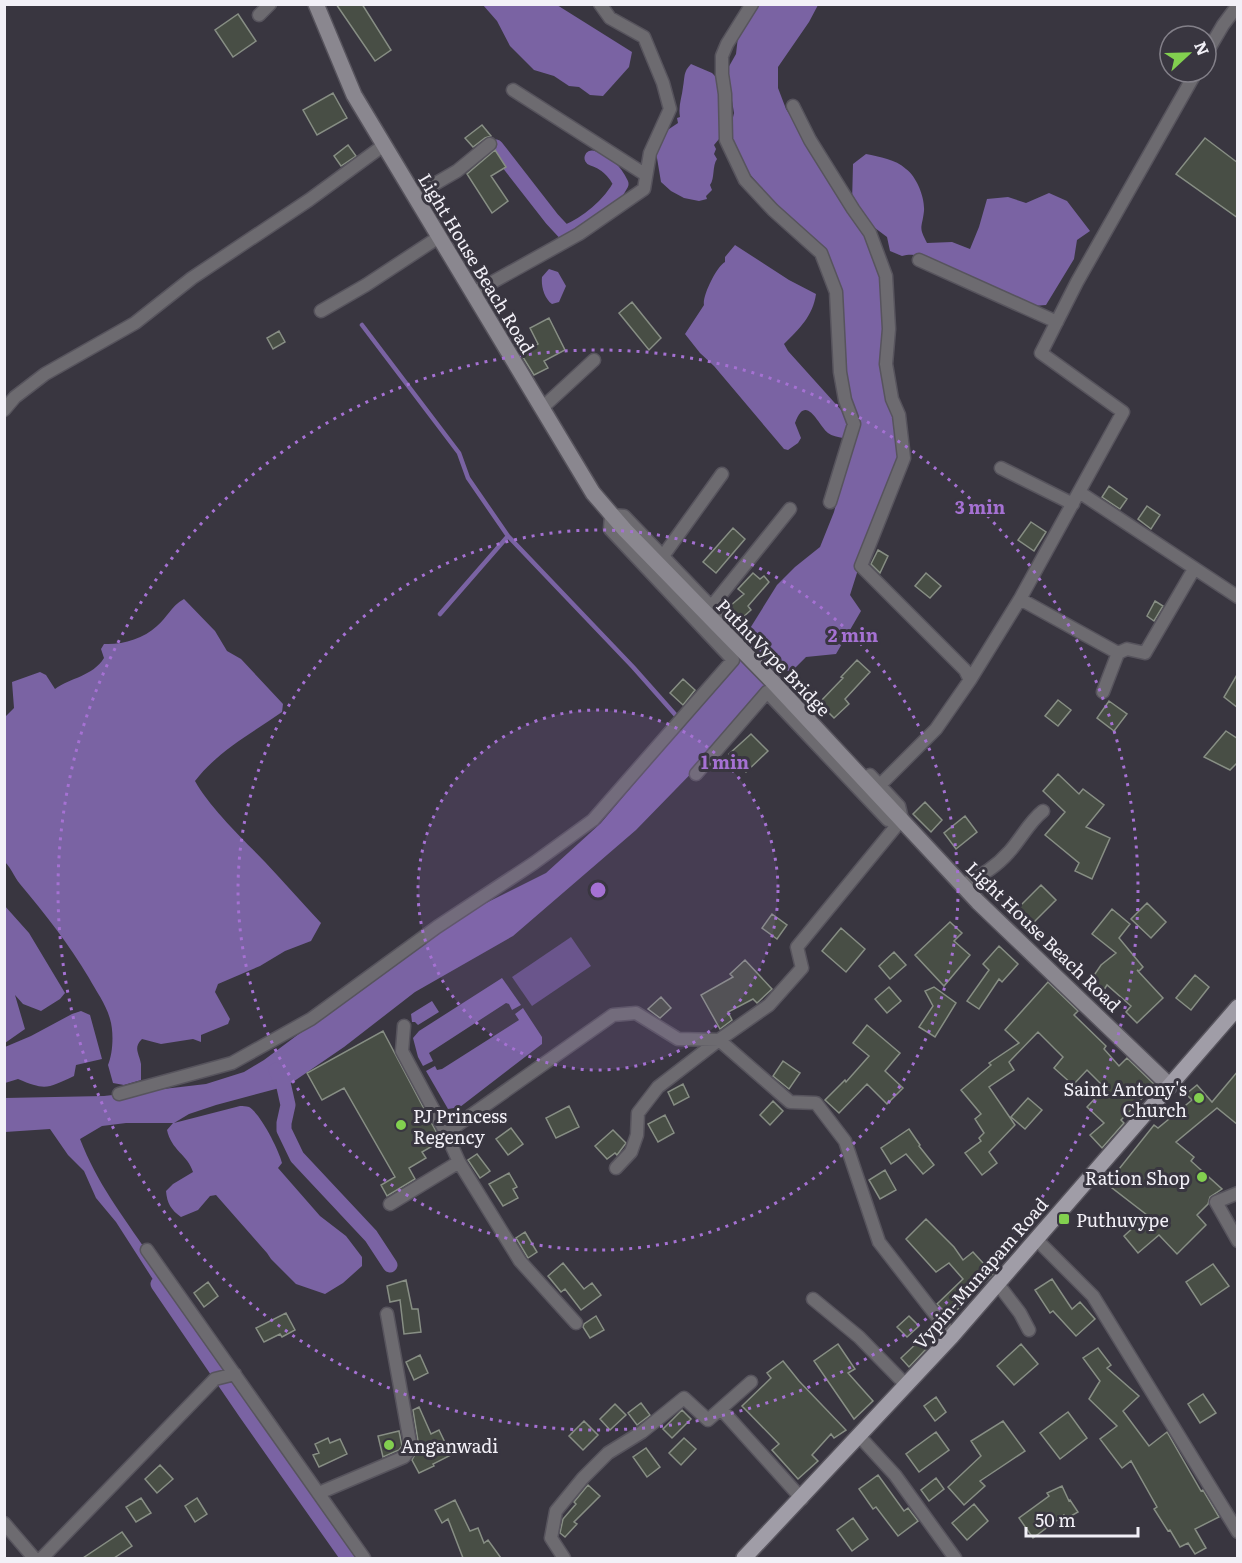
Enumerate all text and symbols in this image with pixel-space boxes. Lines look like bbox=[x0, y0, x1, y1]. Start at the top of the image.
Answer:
north arrow bbox=[1158, 24, 1218, 84]
text: N bbox=[1189, 37, 1216, 59]
street label: Light House Beach Road bbox=[412, 168, 542, 358]
text: 3 min bbox=[955, 493, 1006, 520]
street label: PuthuVype Bridge bbox=[711, 592, 837, 722]
text: 2 min bbox=[828, 621, 879, 648]
text: 1 min bbox=[701, 748, 750, 775]
street label: Light House Beach Road bbox=[960, 855, 1128, 1017]
centre of rings bbox=[588, 880, 608, 900]
place label: Saint Antony's Church bbox=[1064, 1075, 1187, 1123]
marker: Saint Antony's Church bbox=[1192, 1091, 1206, 1105]
place label: PJ Princess Regency bbox=[413, 1102, 507, 1150]
marker: PJ Princess Regency bbox=[394, 1118, 408, 1132]
place label: Ration Shop bbox=[1085, 1164, 1190, 1191]
marker: Ration Shop bbox=[1195, 1170, 1209, 1184]
street label: Vypin-Munapam Road bbox=[906, 1191, 1054, 1355]
place label: Puthuvype bbox=[1076, 1206, 1169, 1233]
marker: Puthuvype bbox=[1057, 1212, 1071, 1226]
place label: Anganwadi bbox=[401, 1432, 498, 1459]
marker: Anganwadi bbox=[382, 1438, 396, 1452]
scale bar bbox=[1026, 1500, 1138, 1538]
text: 50 m bbox=[1035, 1506, 1076, 1533]

